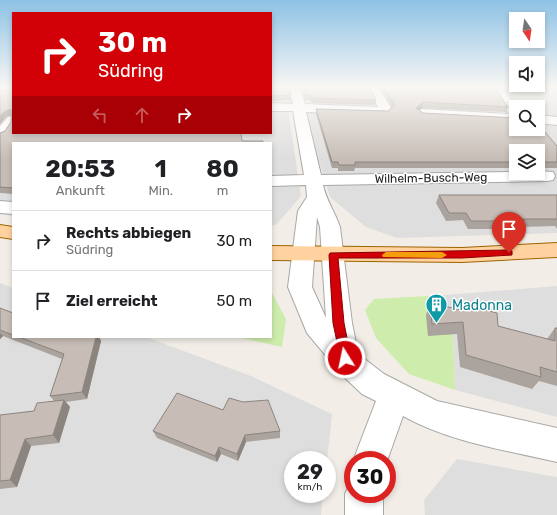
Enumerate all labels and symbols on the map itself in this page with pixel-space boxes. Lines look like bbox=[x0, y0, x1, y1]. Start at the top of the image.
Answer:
north arrow bbox=[509, 12, 545, 48]
street label: Wilhelm-Busch-Weg bbox=[374, 170, 488, 186]
pin bbox=[492, 212, 526, 253]
building icon: Madonna bbox=[424, 292, 450, 325]
place label: Madonna bbox=[452, 297, 512, 314]
position arrow bbox=[324, 337, 366, 379]
speed limit sign: 30 bbox=[344, 451, 396, 503]

